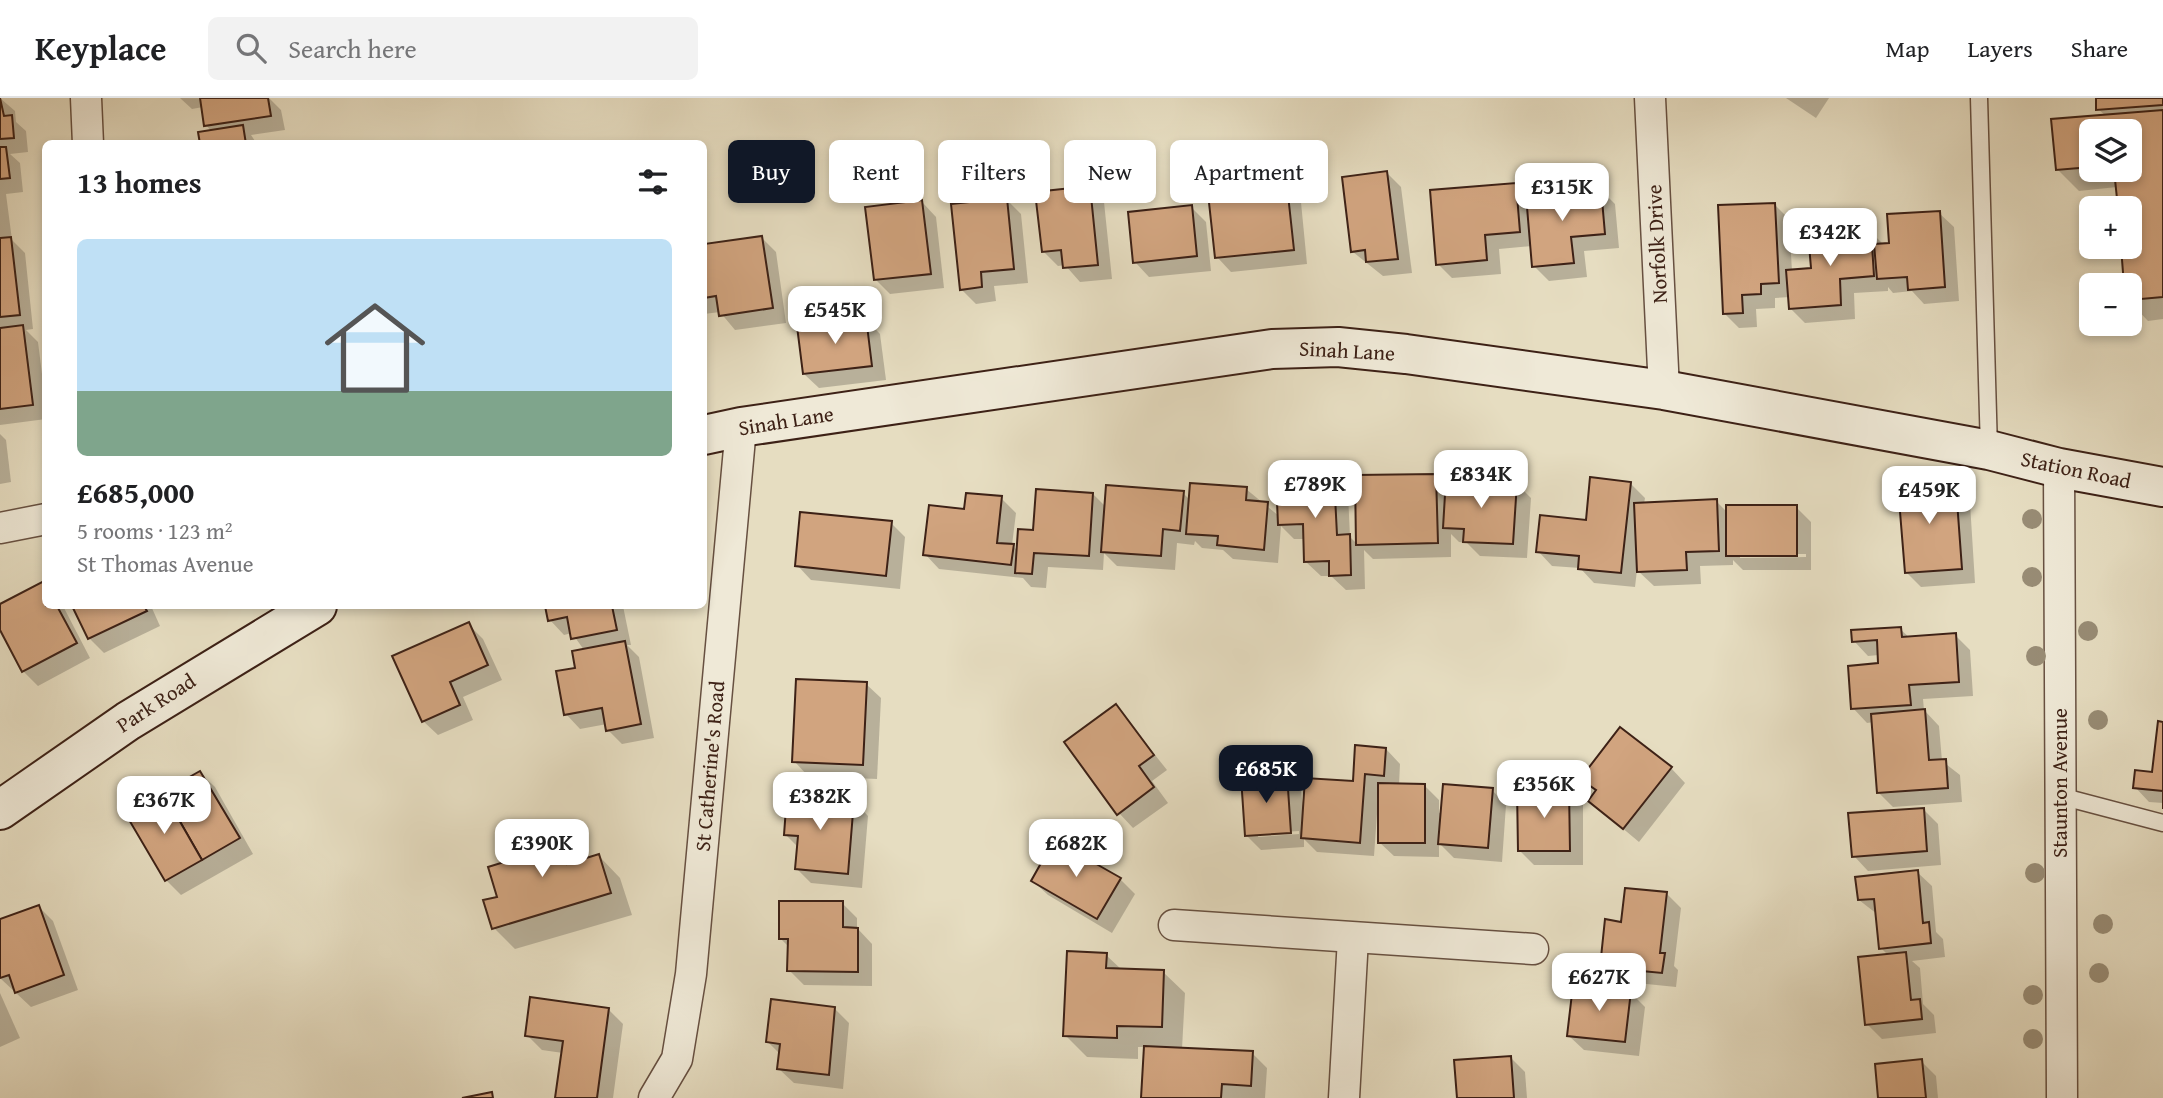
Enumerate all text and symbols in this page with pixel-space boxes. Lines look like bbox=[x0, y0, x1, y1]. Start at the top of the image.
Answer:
search box bbox=[208, 17, 698, 80]
text: Keyplace bbox=[35, 24, 166, 72]
icon: search bbox=[232, 29, 270, 67]
text: Search here bbox=[288, 29, 417, 68]
text: Map bbox=[1886, 31, 1929, 66]
text: Layers bbox=[1967, 31, 2033, 66]
text: Share bbox=[2071, 31, 2128, 66]
map controls bbox=[2079, 119, 2142, 336]
button: layers bbox=[2079, 119, 2142, 182]
chip: Buy bbox=[728, 140, 815, 203]
chip: Rent bbox=[829, 140, 924, 203]
chip: Filters bbox=[938, 140, 1050, 203]
chip: New bbox=[1064, 140, 1156, 203]
chip: Apartment bbox=[1170, 140, 1328, 203]
text: 13 homes bbox=[77, 160, 202, 204]
icon: filters bbox=[634, 163, 672, 201]
pin: £315K bbox=[1513, 164, 1611, 223]
text: £315K bbox=[1531, 169, 1593, 202]
street label: Norfolk Drive bbox=[1638, 184, 1675, 304]
button: + bbox=[2079, 196, 2142, 259]
pin: £342K bbox=[1781, 208, 1879, 268]
text: £342K bbox=[1799, 214, 1861, 247]
button: − bbox=[2079, 273, 2142, 336]
icon: home bbox=[312, 285, 438, 411]
pin: £545K bbox=[786, 286, 884, 346]
text: £545K bbox=[804, 292, 866, 325]
street label: Sinah Lane bbox=[1298, 333, 1396, 369]
street label: Sinah Lane bbox=[736, 398, 836, 443]
street label: Station Road bbox=[2018, 443, 2135, 496]
pin: £834K bbox=[1432, 450, 1530, 510]
text: £834K bbox=[1450, 456, 1512, 489]
pin: £789K bbox=[1266, 460, 1364, 520]
text: £789K bbox=[1284, 466, 1346, 499]
pin: £459K bbox=[1880, 466, 1978, 526]
text: £685,000 bbox=[77, 470, 194, 514]
text: £459K bbox=[1898, 472, 1960, 505]
text: 5 rooms · 123 m² bbox=[77, 514, 232, 547]
text: St Thomas Avenue bbox=[77, 547, 254, 580]
street label: Park Road bbox=[110, 665, 202, 740]
street label: St Catherine's Road bbox=[687, 679, 732, 853]
street label: Staunton Avenue bbox=[2044, 708, 2075, 858]
pin: £685K bbox=[1217, 746, 1315, 805]
text: £685K bbox=[1235, 751, 1297, 784]
pin: £356K bbox=[1495, 760, 1593, 820]
text: £356K bbox=[1513, 766, 1575, 799]
pin: £382K bbox=[771, 772, 869, 832]
pin: £367K bbox=[115, 776, 213, 836]
text: £382K bbox=[789, 778, 851, 811]
text: £367K bbox=[133, 782, 195, 815]
pin: £390K bbox=[493, 820, 591, 879]
pin: £682K bbox=[1027, 820, 1125, 879]
text: £390K bbox=[511, 825, 573, 858]
text: £682K bbox=[1045, 825, 1107, 858]
pin: £627K bbox=[1550, 954, 1648, 1013]
text: £627K bbox=[1568, 959, 1630, 992]

